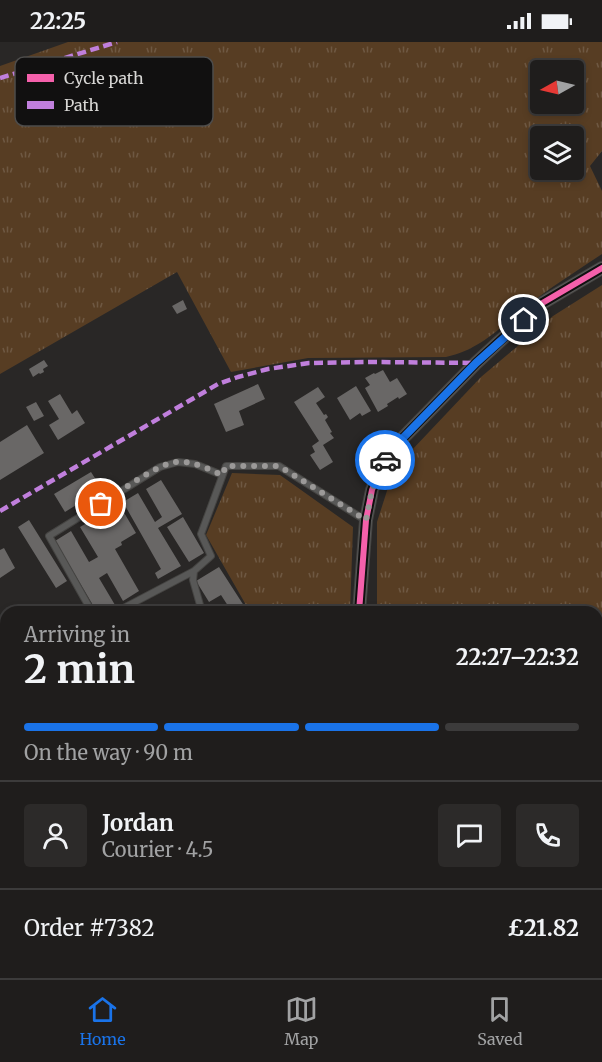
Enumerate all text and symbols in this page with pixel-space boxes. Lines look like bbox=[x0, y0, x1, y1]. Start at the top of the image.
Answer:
text: 22:25 bbox=[30, 7, 86, 35]
legend bbox=[15, 57, 213, 126]
north arrow bbox=[530, 60, 584, 114]
map controls bbox=[530, 60, 584, 180]
text: Cycle path bbox=[64, 68, 144, 88]
text: Path bbox=[64, 95, 100, 115]
button: layers bbox=[530, 126, 584, 180]
pin bbox=[498, 294, 549, 345]
icon: home bbox=[507, 303, 540, 336]
courier bbox=[355, 430, 415, 490]
icon: car bbox=[369, 444, 402, 477]
pin bbox=[75, 478, 126, 529]
icon: bag bbox=[84, 487, 117, 520]
text: Arriving in bbox=[24, 622, 130, 647]
text: 22:27–22:32 bbox=[456, 643, 579, 671]
text: 2 min bbox=[24, 645, 135, 694]
text: On the way · 90 m bbox=[24, 740, 193, 765]
button: person bbox=[24, 804, 87, 867]
button: chat bbox=[438, 804, 501, 867]
button: phone bbox=[516, 804, 579, 867]
text: Jordan bbox=[102, 809, 174, 837]
text: Courier · 4.5 bbox=[102, 837, 214, 862]
text: Order #7382 bbox=[24, 914, 154, 942]
text: £21.82 bbox=[508, 914, 579, 942]
tab: Home bbox=[79, 993, 126, 1049]
tab: Map bbox=[284, 993, 318, 1049]
tab: Saved bbox=[477, 993, 523, 1049]

